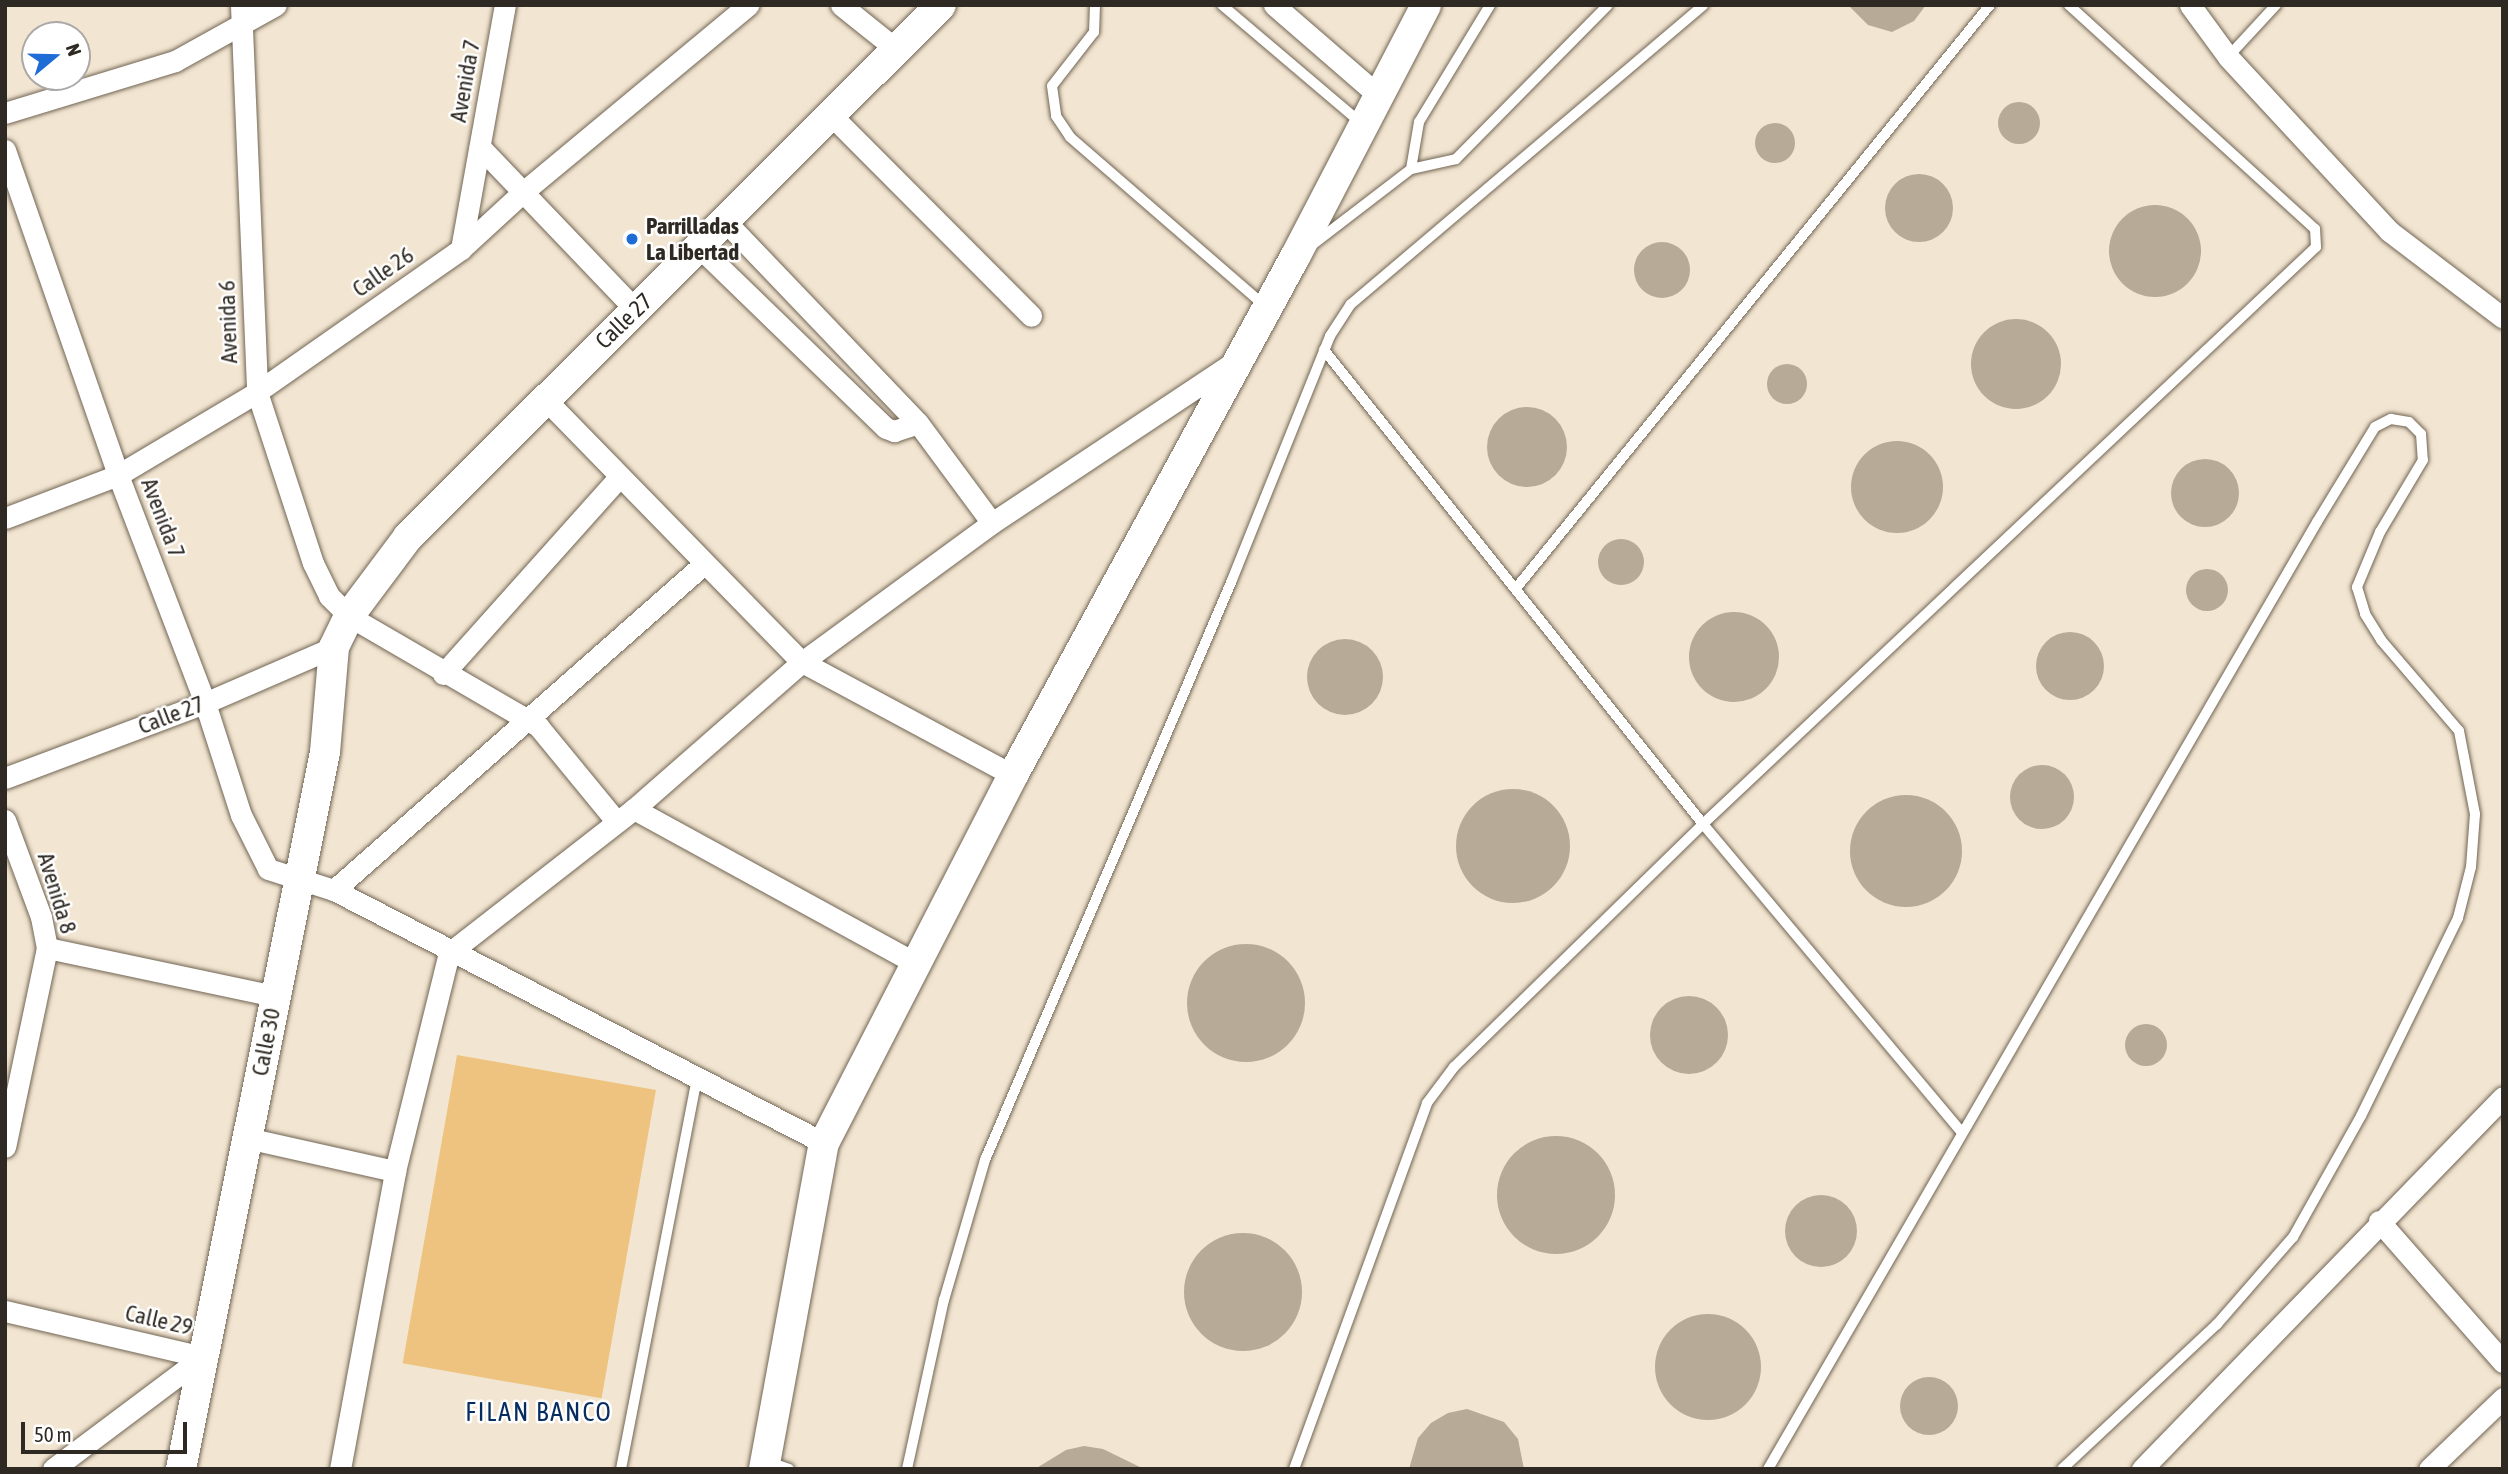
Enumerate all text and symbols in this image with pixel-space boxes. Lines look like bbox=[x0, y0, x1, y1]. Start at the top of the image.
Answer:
north arrow bbox=[21, 21, 91, 91]
street label: Avenida 7 bbox=[444, 38, 486, 124]
text: N bbox=[62, 41, 86, 59]
place label: Parrilladas La Libertad bbox=[646, 212, 739, 266]
marker: Parrilladas La Libertad bbox=[624, 231, 640, 247]
street label: Calle 26 bbox=[347, 241, 419, 303]
street label: Avenida 6 bbox=[213, 280, 243, 364]
street label: Calle 27 bbox=[590, 287, 658, 355]
street label: Avenida 7 bbox=[135, 474, 191, 562]
street label: Calle 27 bbox=[134, 690, 208, 740]
street label: Avenida 8 bbox=[32, 849, 82, 937]
street label: Calle 30 bbox=[246, 1006, 286, 1078]
street label: Calle 29 bbox=[123, 1299, 195, 1341]
district label: FILAN BANCO bbox=[467, 1397, 611, 1429]
scale bar bbox=[24, 1408, 191, 1452]
text: 50 m bbox=[34, 1422, 72, 1446]

